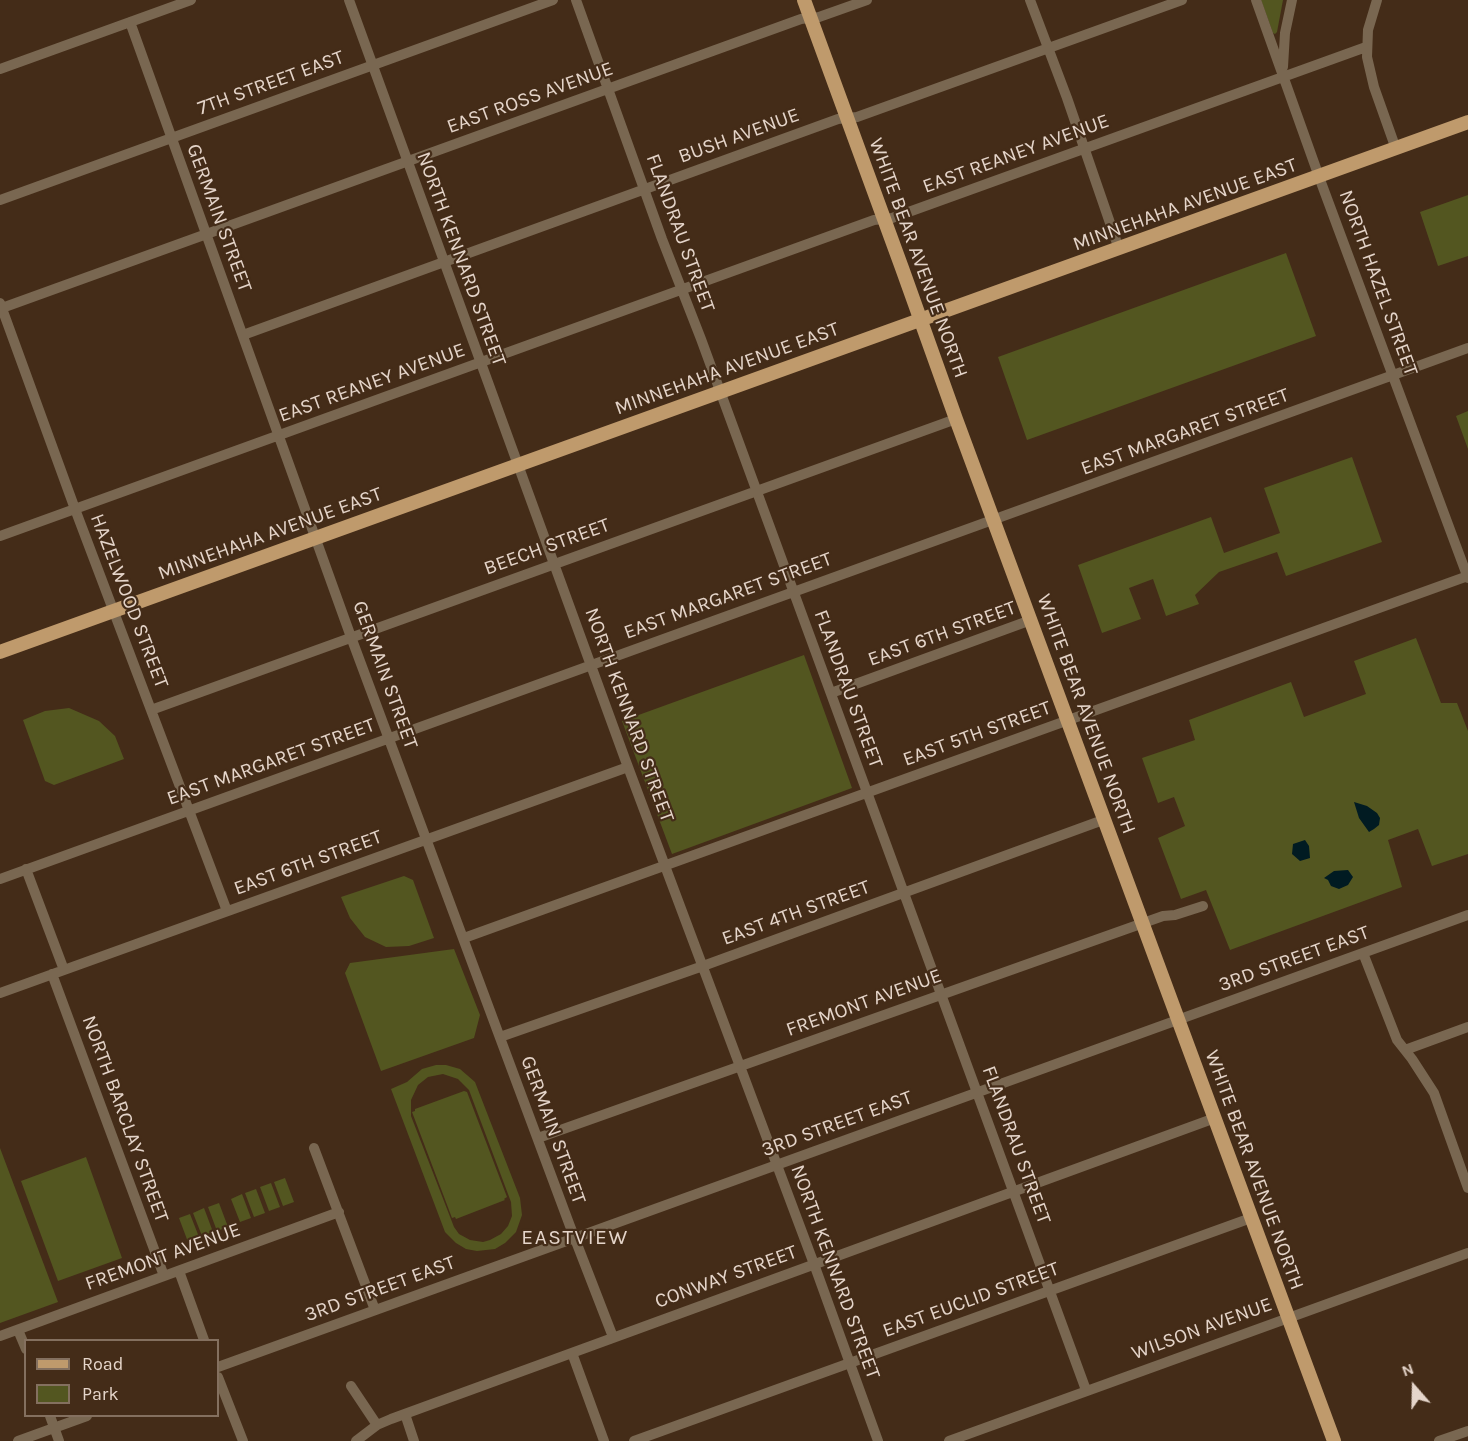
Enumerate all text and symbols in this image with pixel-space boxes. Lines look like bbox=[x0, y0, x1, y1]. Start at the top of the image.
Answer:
street label: 7TH STREET EAST bbox=[195, 45, 347, 121]
street label: EAST ROSS AVENUE bbox=[444, 57, 616, 139]
street label: BUSH AVENUE bbox=[675, 103, 803, 169]
street label: EAST REANEY AVENUE bbox=[920, 109, 1112, 199]
street label: WHITE BEAR AVENUE NORTH bbox=[863, 135, 973, 381]
street label: GERMAIN STREET bbox=[181, 141, 257, 295]
street label: NORTH KENNARD STREET bbox=[411, 149, 511, 369]
street label: FLANDRAU STREET bbox=[640, 151, 720, 315]
street label: MINNEHAHA AVENUE EAST bbox=[1070, 153, 1300, 257]
street label: NORTH HAZEL STREET bbox=[1333, 187, 1423, 379]
street label: MINNEHAHA AVENUE EAST bbox=[612, 317, 842, 421]
street label: EAST REANEY AVENUE bbox=[276, 338, 468, 428]
street label: EAST MARGARET STREET bbox=[1078, 383, 1292, 481]
street label: MINNEHAHA AVENUE EAST bbox=[155, 482, 385, 586]
street label: HAZELWOOD STREET bbox=[85, 510, 173, 692]
street label: BEECH STREET bbox=[481, 513, 613, 581]
street label: EAST MARGARET STREET bbox=[621, 547, 835, 645]
street label: WHITE BEAR AVENUE NORTH bbox=[1031, 591, 1141, 837]
street label: EAST 6TH STREET bbox=[865, 596, 1019, 672]
street label: GERMAIN STREET bbox=[347, 598, 423, 752]
street label: NORTH KENNARD STREET bbox=[579, 605, 679, 825]
street label: FLANDRAU STREET bbox=[808, 607, 888, 771]
street label: EAST 5TH STREET bbox=[900, 696, 1054, 772]
street label: EAST MARGARET STREET bbox=[164, 713, 378, 811]
street label: EAST 6TH STREET bbox=[231, 825, 385, 901]
street label: EAST 4TH STREET bbox=[719, 875, 873, 951]
street label: 3RD STREET EAST bbox=[1215, 921, 1373, 997]
street label: FREMONT AVENUE bbox=[783, 964, 945, 1042]
street label: NORTH BARCLAY STREET bbox=[76, 1012, 174, 1226]
street label: WHITE BEAR AVENUE NORTH bbox=[1199, 1047, 1309, 1293]
street label: GERMAIN STREET bbox=[515, 1053, 591, 1207]
street label: FLANDRAU STREET bbox=[976, 1063, 1056, 1227]
street label: 3RD STREET EAST bbox=[758, 1086, 916, 1162]
street label: NORTH KENNARD STREET bbox=[785, 1162, 885, 1382]
street label: FREMONT AVENUE bbox=[82, 1218, 244, 1296]
district label: EASTVIEW bbox=[521, 1225, 629, 1251]
street label: CONWAY STREET bbox=[652, 1240, 800, 1314]
street label: 3RD STREET EAST bbox=[301, 1251, 459, 1327]
street label: EAST EUCLID STREET bbox=[880, 1257, 1062, 1343]
street label: WILSON AVENUE bbox=[1129, 1292, 1275, 1366]
legend bbox=[24, 1339, 219, 1417]
text: Road bbox=[82, 1353, 123, 1375]
north arrow bbox=[1384, 1357, 1444, 1417]
text: N bbox=[1399, 1359, 1416, 1381]
text: Park bbox=[82, 1383, 119, 1405]

